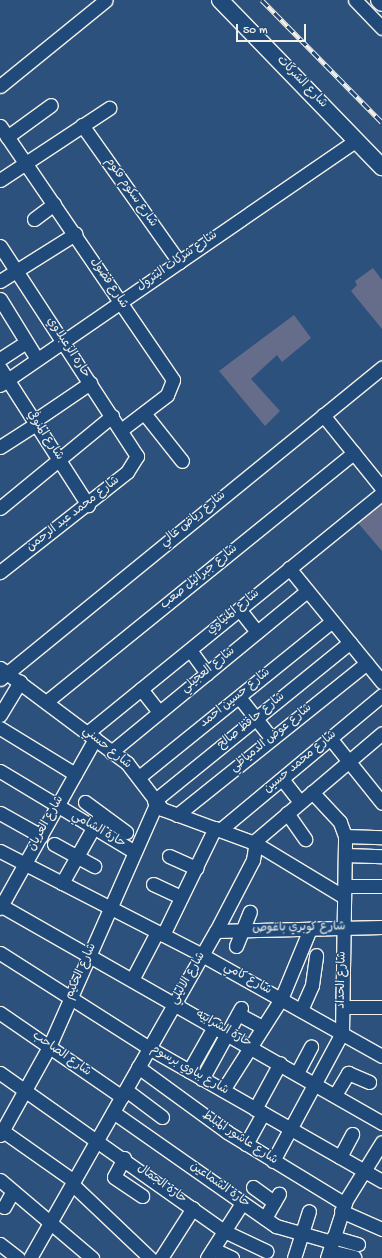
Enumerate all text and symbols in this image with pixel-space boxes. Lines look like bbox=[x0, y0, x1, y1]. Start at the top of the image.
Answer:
scale bar bbox=[238, 16, 308, 42]
text: 50 m bbox=[243, 24, 268, 38]
street label: شارع الشركات bbox=[273, 54, 329, 112]
street label: شارع سكوم فكوم bbox=[101, 155, 159, 231]
street label: شارع شركات البترول bbox=[135, 229, 221, 295]
street label: شارع فضول bbox=[86, 256, 130, 312]
street label: حاره الزعبلاوي bbox=[42, 315, 92, 381]
street label: شارع المنوفي bbox=[23, 408, 65, 464]
street label: شارع محمد عبد الرحمن bbox=[25, 474, 123, 556]
street label: شارع رياض غالي bbox=[158, 489, 230, 551]
street label: شارع جبرائيل صعب bbox=[159, 543, 241, 613]
street label: شارع المنياوي bbox=[205, 587, 263, 639]
street label: شارع العجيلي bbox=[179, 645, 239, 697]
street label: شارع حسين احمد bbox=[198, 666, 274, 732]
street label: شارع حافظ صالح bbox=[215, 690, 289, 754]
street label: شارع عوض الدمياطي bbox=[228, 702, 316, 776]
street label: شارع حسني bbox=[79, 725, 133, 773]
street label: شارع محمد حسين bbox=[262, 728, 340, 798]
street label: شارع العريان bbox=[26, 794, 68, 854]
street label: حارة الشامي bbox=[69, 810, 127, 852]
street label: شارع كوبري باغوص bbox=[252, 921, 346, 937]
street label: شارع الحكيم bbox=[63, 942, 101, 1002]
street label: شارع الاليلي bbox=[168, 950, 210, 1008]
street label: شارع الحداد bbox=[335, 951, 351, 1009]
street label: شارع كامي bbox=[221, 961, 273, 999]
street label: حارة الشرابيه bbox=[193, 1008, 253, 1052]
street label: شارع الصاحب bbox=[29, 1029, 93, 1081]
street label: شارع بباوي برسوم bbox=[148, 1043, 230, 1099]
street label: شارع عاشور المبلط bbox=[198, 1109, 280, 1169]
street label: حارة الشماعين bbox=[186, 1160, 252, 1212]
street label: حارة الجمال bbox=[133, 1162, 189, 1208]

